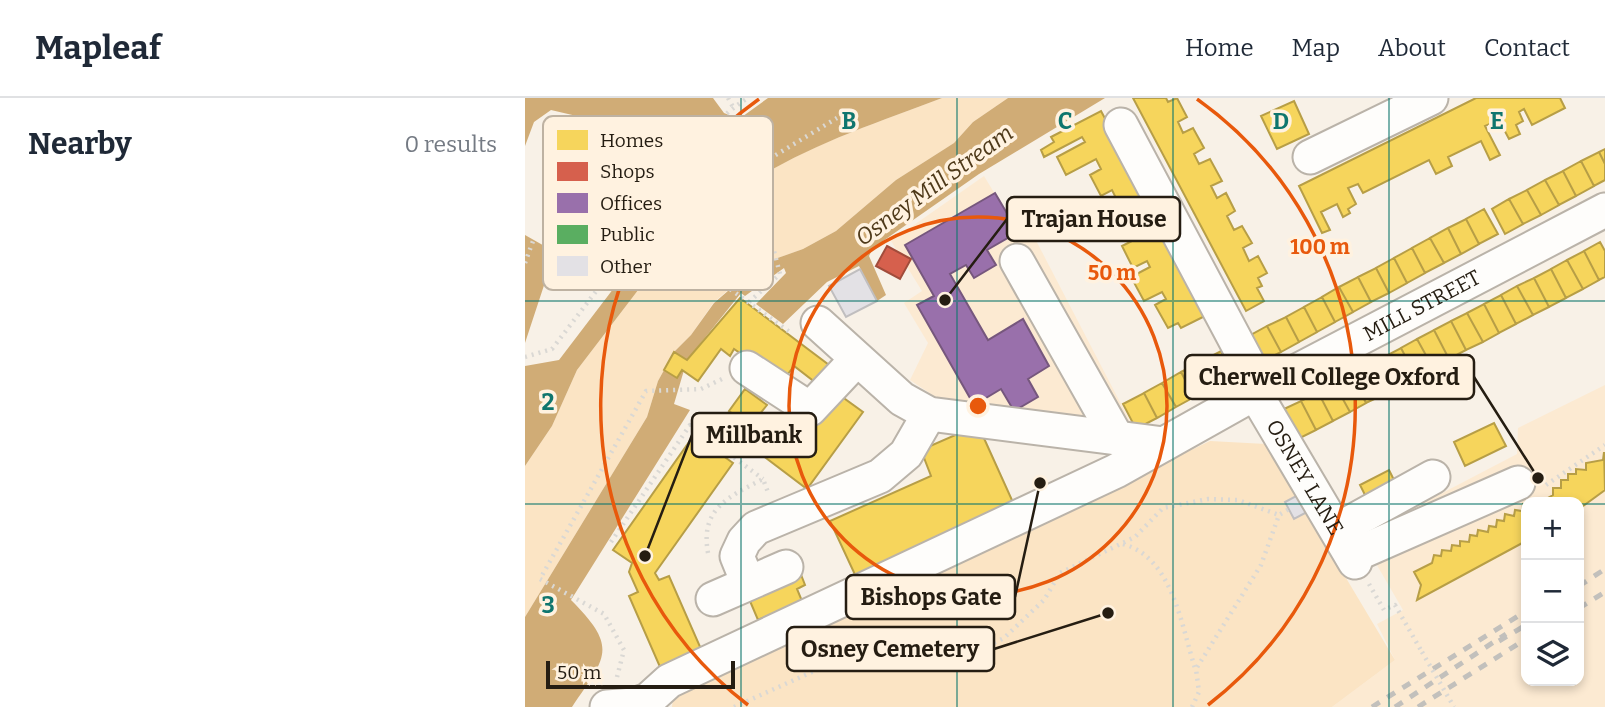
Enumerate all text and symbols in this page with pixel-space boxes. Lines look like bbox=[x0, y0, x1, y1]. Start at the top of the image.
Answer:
text: Mapleaf bbox=[35, 28, 161, 68]
text: Home bbox=[1185, 34, 1254, 62]
text: Map bbox=[1292, 34, 1340, 62]
text: About bbox=[1378, 34, 1446, 62]
text: Contact bbox=[1484, 34, 1570, 62]
text: B bbox=[842, 107, 856, 135]
text: C bbox=[1058, 107, 1072, 135]
text: D bbox=[1273, 107, 1289, 135]
text: E bbox=[1490, 107, 1504, 135]
legend bbox=[543, 116, 773, 290]
water label: Osney Mill Stream bbox=[850, 118, 1018, 252]
text: Nearby bbox=[28, 126, 132, 162]
text: Homes bbox=[600, 129, 663, 152]
text: 0 results bbox=[404, 130, 497, 158]
text: Shops bbox=[600, 160, 655, 183]
text: Offices bbox=[600, 192, 662, 215]
callout: Trajan House bbox=[1007, 197, 1180, 241]
text: Trajan House bbox=[1021, 205, 1167, 233]
text: Public bbox=[600, 223, 655, 246]
text: 100 m bbox=[1290, 234, 1350, 260]
text: Other bbox=[600, 255, 652, 278]
text: 50 m bbox=[1088, 260, 1136, 286]
street label: MILL STREET bbox=[1359, 264, 1485, 347]
callout: Cherwell College Oxford bbox=[1185, 355, 1474, 399]
text: Cherwell College Oxford bbox=[1198, 363, 1460, 391]
text: 2 bbox=[542, 388, 555, 416]
centre of rings bbox=[966, 394, 990, 418]
callout: Millbank bbox=[692, 413, 816, 457]
street label: OSNEY LANE bbox=[1261, 415, 1349, 540]
text: Millbank bbox=[706, 421, 803, 449]
map controls bbox=[1521, 497, 1584, 686]
button: + bbox=[1521, 497, 1584, 560]
button: − bbox=[1521, 560, 1584, 623]
callout: Bishops Gate bbox=[846, 575, 1015, 619]
text: Bishops Gate bbox=[860, 583, 1002, 611]
text: 3 bbox=[541, 591, 555, 619]
button: layers bbox=[1521, 623, 1584, 686]
callout: Osney Cemetery bbox=[787, 627, 994, 671]
text: Osney Cemetery bbox=[801, 635, 980, 663]
scale bar bbox=[546, 658, 735, 690]
text: 50 m bbox=[557, 661, 601, 684]

